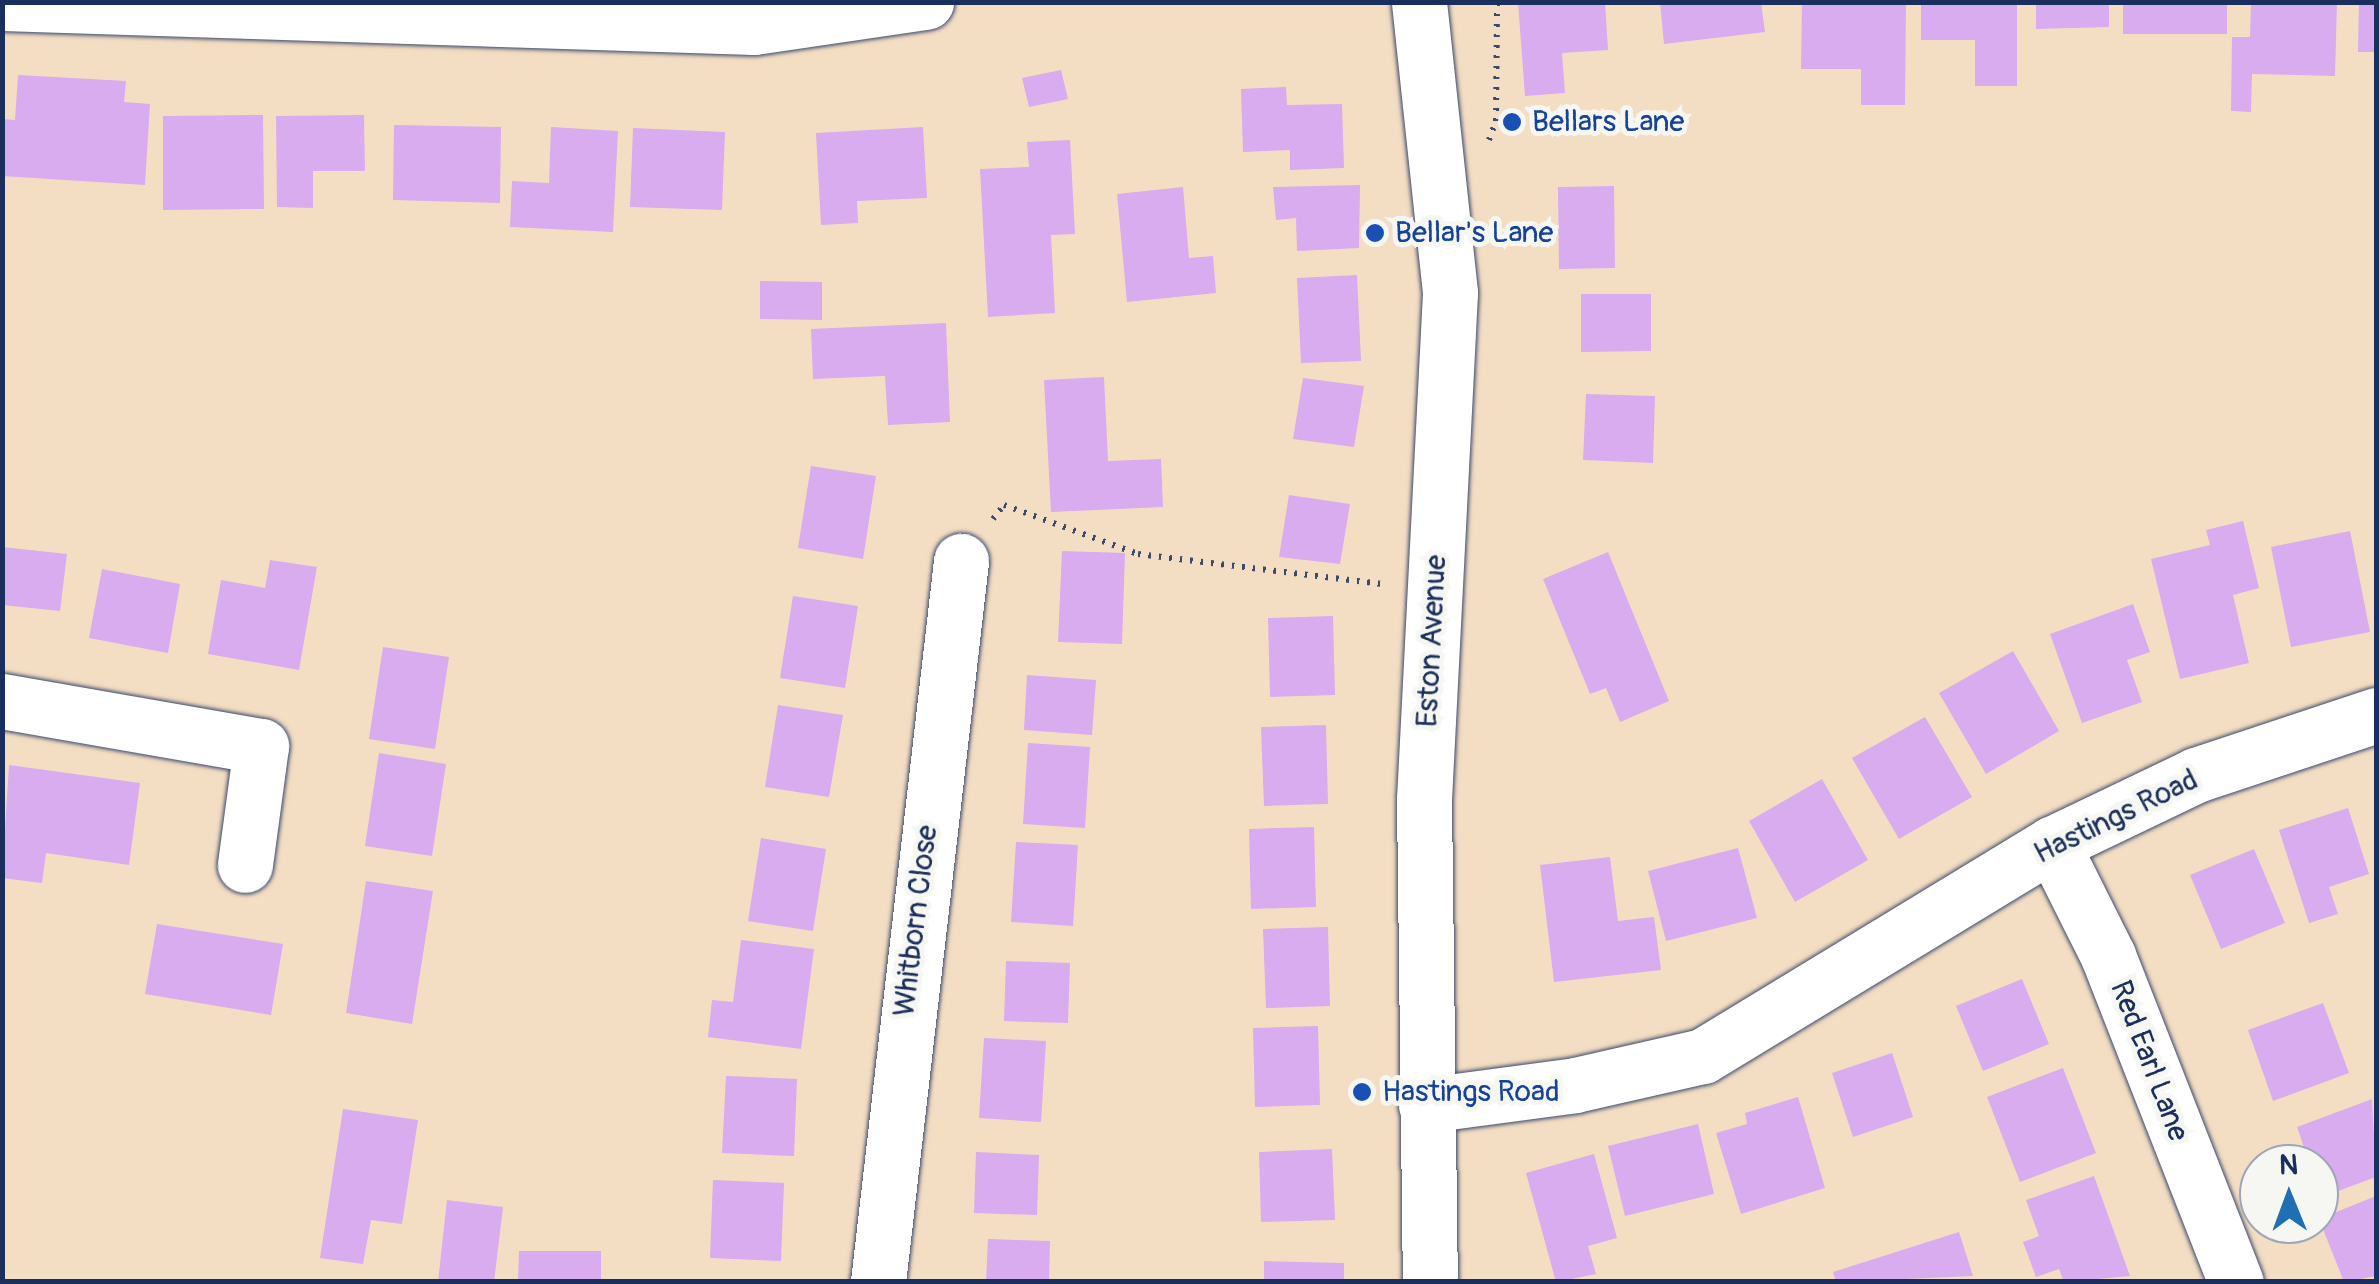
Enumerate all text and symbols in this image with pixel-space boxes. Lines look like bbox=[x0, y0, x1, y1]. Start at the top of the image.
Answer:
place label: Bellars Lane bbox=[1532, 104, 1684, 140]
marker: Bellars Lane bbox=[1501, 111, 1523, 133]
place label: Bellar's Lane bbox=[1395, 215, 1553, 251]
marker: Bellar's Lane bbox=[1364, 222, 1386, 244]
street label: Eston Avenue bbox=[1410, 554, 1454, 728]
street label: Hastings Road bbox=[2028, 762, 2204, 872]
street label: Whitborn Close bbox=[886, 823, 946, 1019]
street label: Red Earl Lane bbox=[2102, 976, 2196, 1146]
place label: Hastings Road bbox=[1382, 1074, 1560, 1110]
marker: Hastings Road bbox=[1351, 1081, 1373, 1103]
north arrow bbox=[2239, 1144, 2339, 1244]
text: N bbox=[2279, 1148, 2298, 1183]

